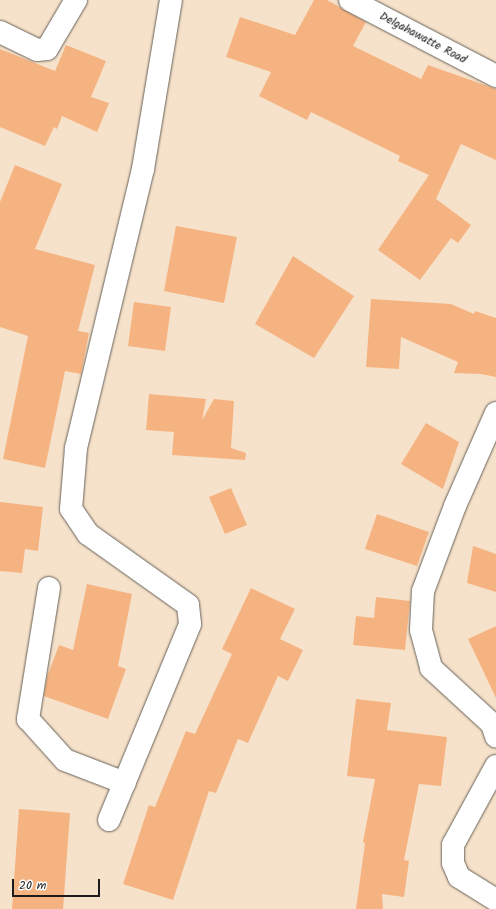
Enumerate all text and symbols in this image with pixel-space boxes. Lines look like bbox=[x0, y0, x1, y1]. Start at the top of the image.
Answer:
street label: Delgahawatte Road bbox=[377, 9, 469, 67]
scale bar bbox=[14, 871, 102, 897]
text: 20 m bbox=[19, 876, 46, 895]

